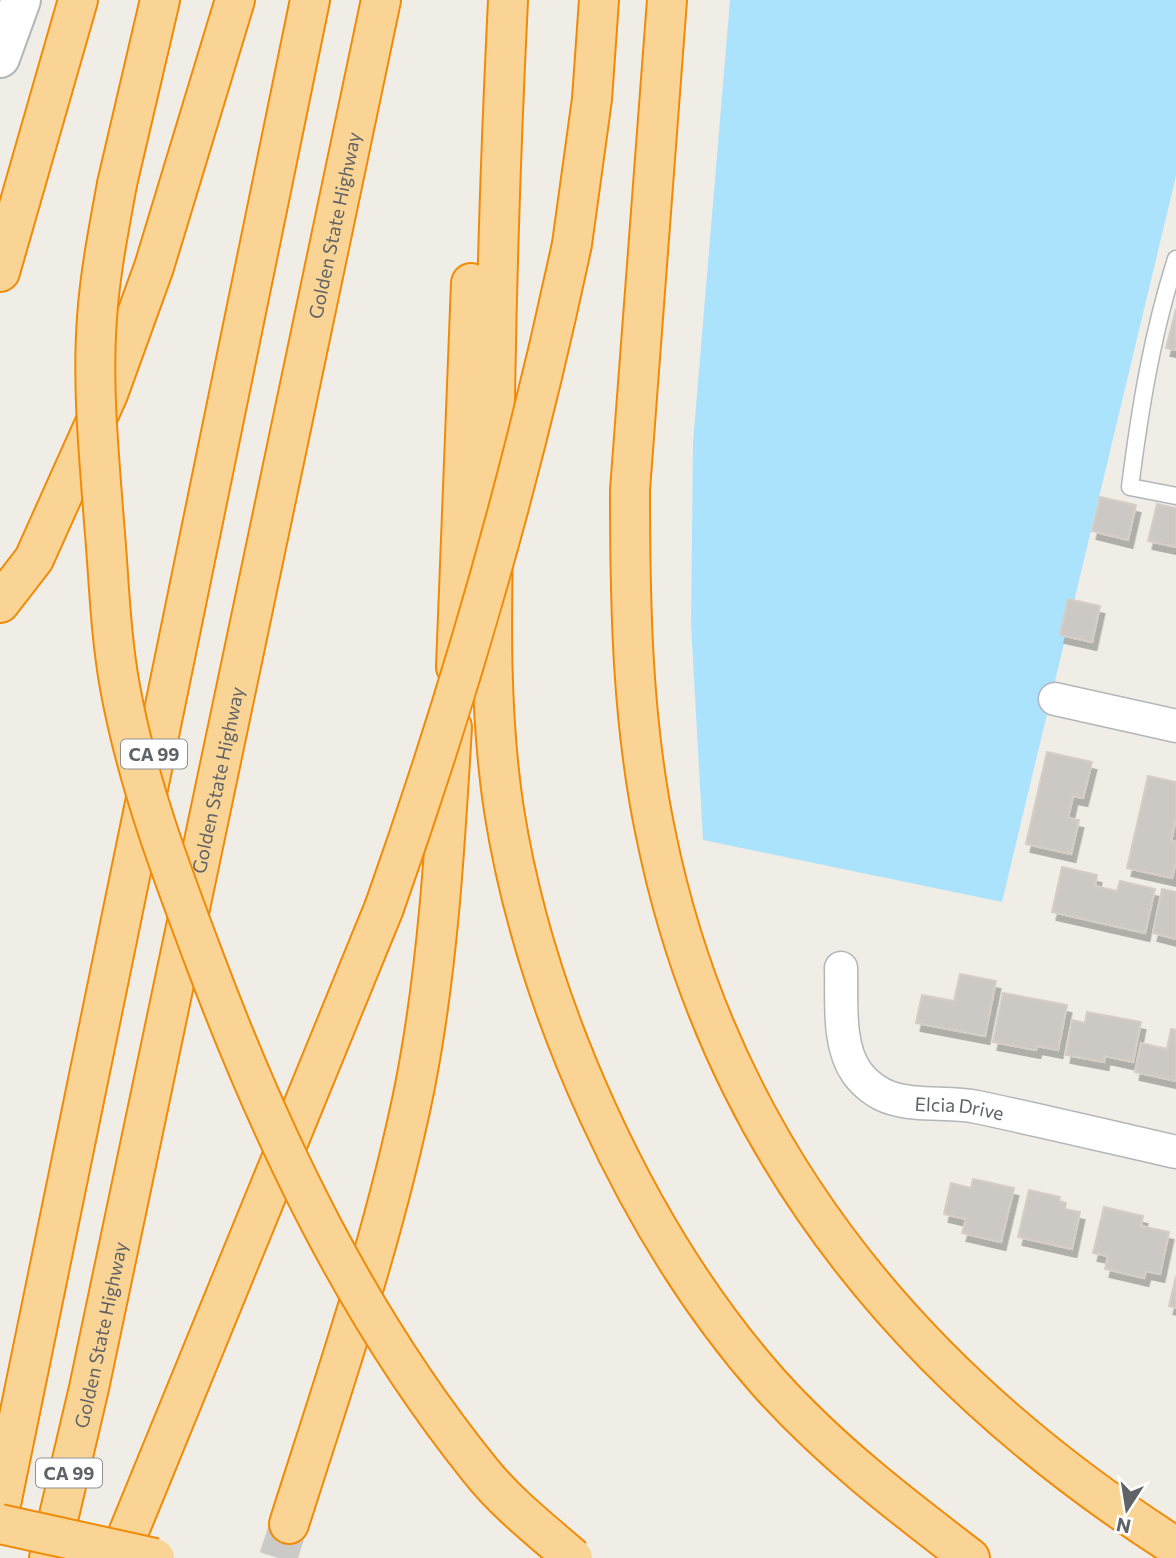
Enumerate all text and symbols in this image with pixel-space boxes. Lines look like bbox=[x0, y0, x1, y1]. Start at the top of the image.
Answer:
street label: Golden State Highway bbox=[303, 129, 365, 321]
street label: Golden State Highway bbox=[186, 684, 248, 875]
road number: CA 99 bbox=[121, 740, 187, 768]
street label: Elcia Drive bbox=[914, 1091, 1006, 1124]
street label: Golden State Highway bbox=[68, 1239, 131, 1430]
road number: CA 99 bbox=[36, 1458, 102, 1488]
north arrow bbox=[1092, 1474, 1162, 1544]
text: N bbox=[1114, 1513, 1133, 1539]

